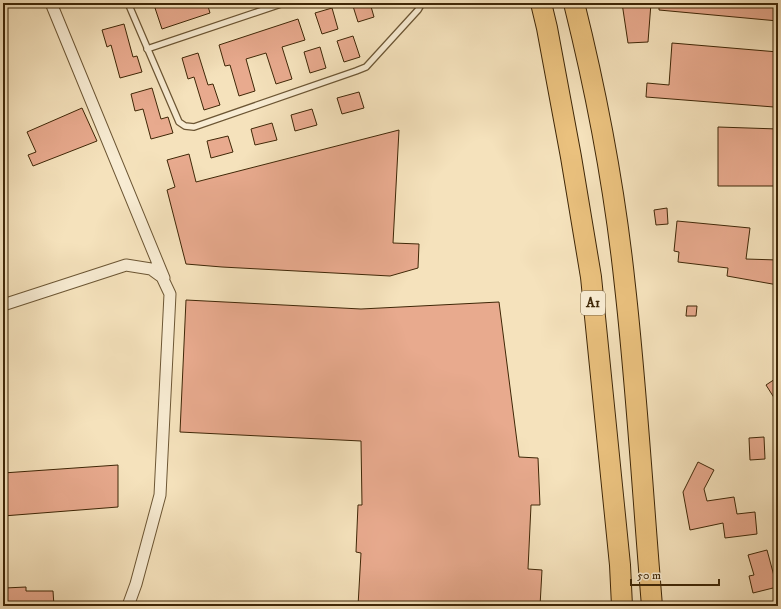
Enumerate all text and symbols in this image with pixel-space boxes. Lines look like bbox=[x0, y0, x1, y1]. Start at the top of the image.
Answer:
road number: A1 bbox=[581, 291, 605, 315]
scale bar bbox=[631, 561, 719, 587]
text: 50 m bbox=[637, 568, 661, 583]

